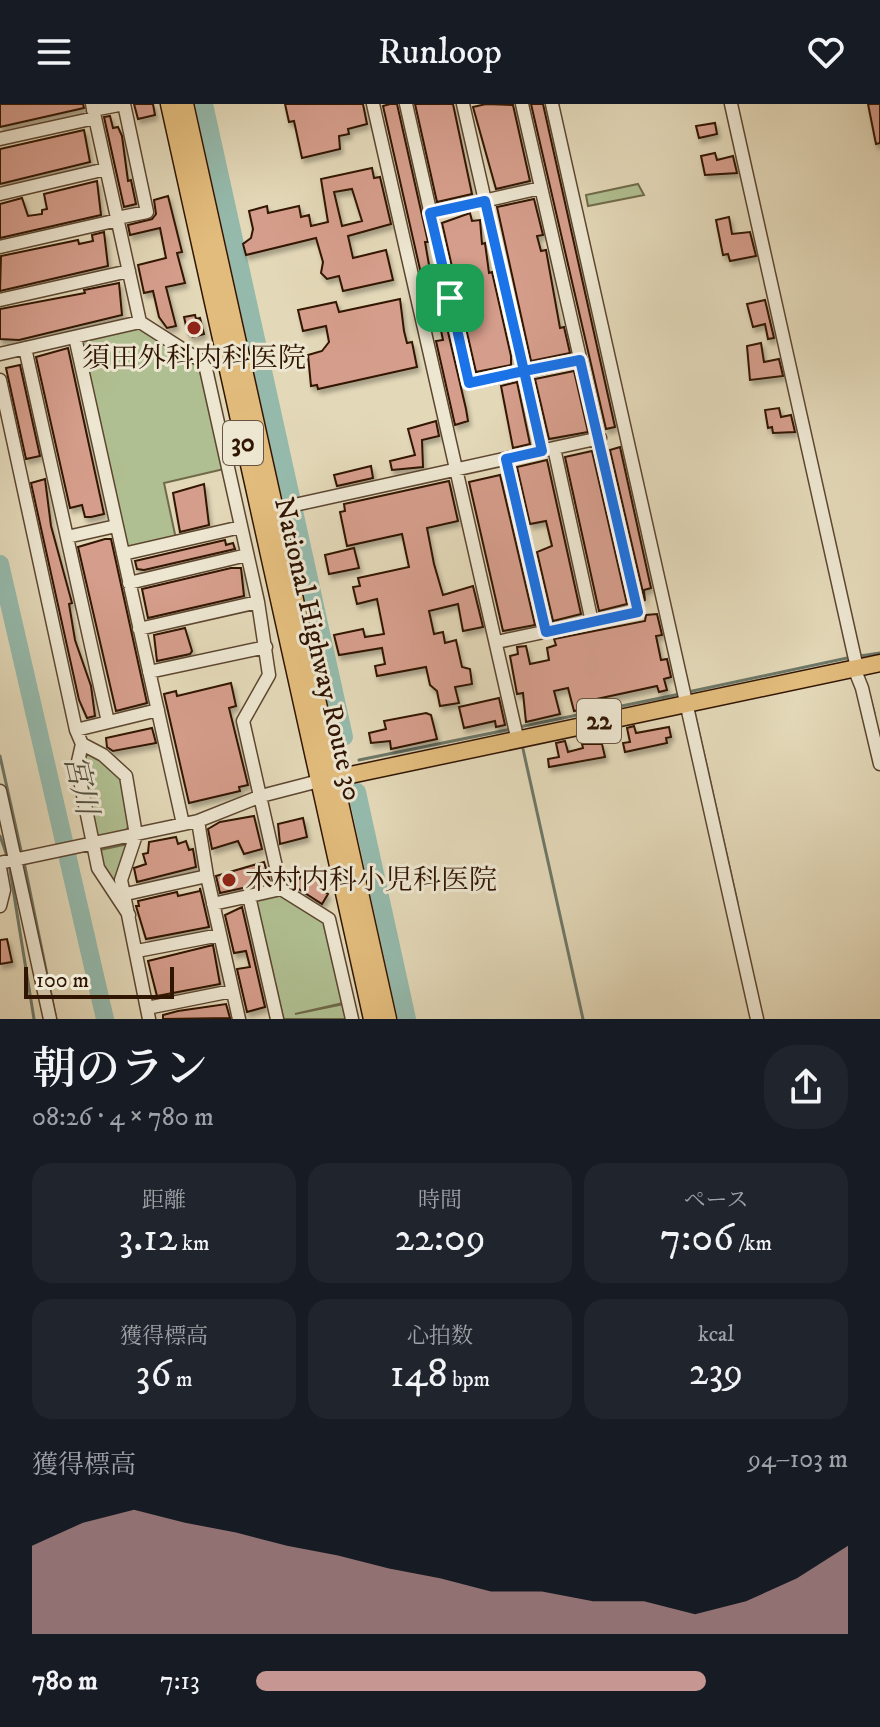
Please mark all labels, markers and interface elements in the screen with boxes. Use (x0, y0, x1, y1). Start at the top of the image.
icon: menu (32, 30, 76, 74)
text: Runloop (378, 30, 502, 75)
icon: heart (804, 30, 848, 74)
pin (416, 264, 484, 332)
icon: arrive (428, 276, 472, 320)
marker: 須田外科内科医院 (185, 319, 203, 337)
place label: 須田外科内科医院 (82, 341, 306, 376)
road number: 30 (223, 421, 263, 465)
street label: National Highway Route 30 (266, 494, 370, 804)
road number: 22 (577, 699, 621, 743)
water label: 宮川 (55, 752, 105, 821)
place label: 木村内科小児科医院 (245, 863, 497, 898)
marker: 木村内科小児科医院 (220, 871, 238, 889)
scale bar (24, 963, 174, 999)
text: 100 m (36, 967, 89, 994)
text: 朝のラン (32, 1043, 208, 1098)
button: share (764, 1045, 848, 1129)
text: 08:26 · 4 × 780 m (32, 1101, 214, 1134)
text: 距離 (142, 1187, 186, 1214)
text: 時間 (418, 1187, 462, 1214)
text: ペース (684, 1187, 748, 1214)
text: 3.12 (119, 1214, 177, 1264)
text: 22:09 (394, 1214, 486, 1264)
text: 7:06 (660, 1214, 734, 1264)
text: km (177, 1230, 209, 1257)
text: /km (734, 1230, 772, 1257)
text: kcal (698, 1321, 734, 1348)
text: 獲得標高 (120, 1323, 208, 1350)
text: 心拍数 (407, 1323, 473, 1350)
text: 239 (689, 1348, 743, 1398)
text: 36 (136, 1350, 171, 1400)
text: 148 (390, 1350, 448, 1400)
text: m (171, 1366, 193, 1393)
text: bpm (448, 1366, 490, 1393)
text: 94–103 m (748, 1443, 848, 1476)
text: 獲得標高 (32, 1449, 136, 1482)
text: 780 m (32, 1665, 98, 1698)
text: 7:13 (160, 1665, 200, 1698)

